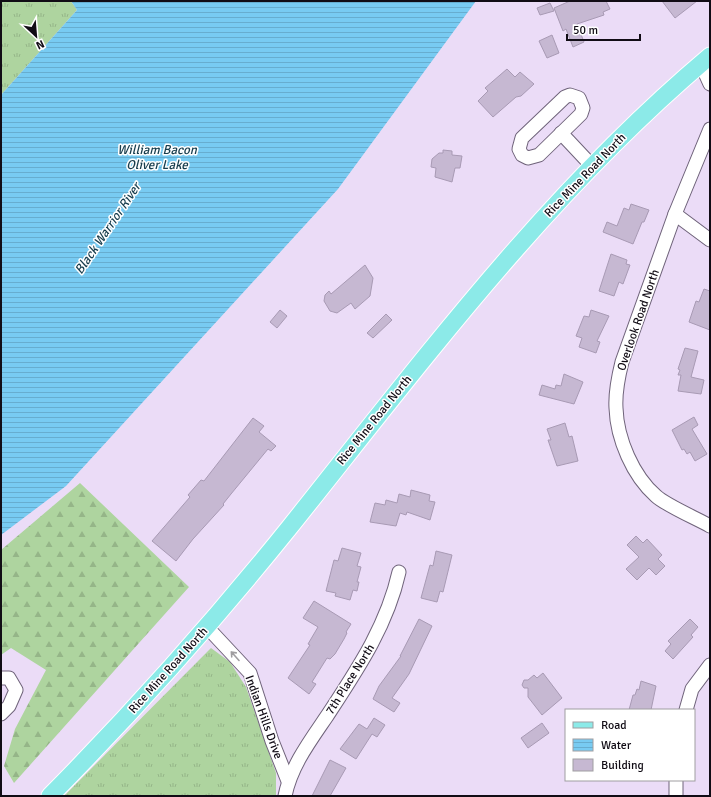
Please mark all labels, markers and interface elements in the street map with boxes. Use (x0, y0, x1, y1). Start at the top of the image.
north arrow (16, 16, 56, 56)
scale bar (567, 16, 640, 42)
text: 50 m (573, 23, 598, 38)
text: N (34, 37, 46, 52)
street label: Rice Mine Road North (541, 130, 629, 220)
water label: William Bacon Oliver Lake (117, 142, 198, 173)
water label: Black Warrior River (71, 178, 146, 277)
street label: Overlook Road North (614, 267, 663, 373)
street label: Rice Mine Road North (334, 372, 415, 468)
street label: Rice Mine Road North (126, 624, 211, 717)
street label: 7th Place North (323, 641, 378, 717)
one-way arrow (230, 651, 239, 662)
street label: Indian Hills Drive (241, 673, 286, 761)
legend (565, 709, 695, 781)
text: Road (601, 718, 627, 733)
text: Water (601, 738, 632, 753)
text: Building (601, 758, 644, 773)

